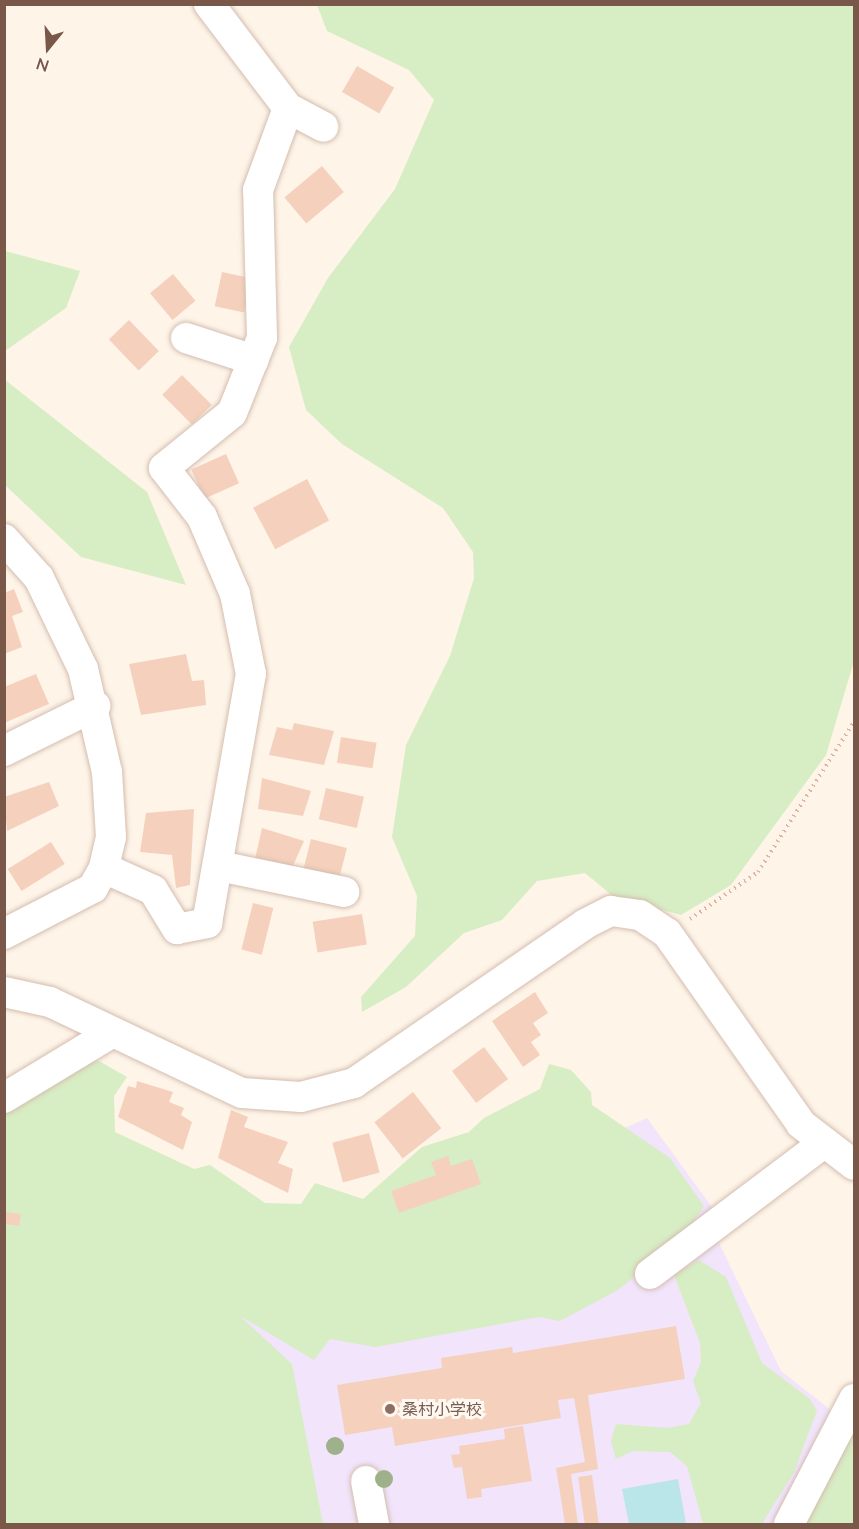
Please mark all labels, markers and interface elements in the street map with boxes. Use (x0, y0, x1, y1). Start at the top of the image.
north arrow (18, 18, 78, 78)
text: N (33, 55, 51, 77)
place label: 桑村小学校 (402, 1399, 482, 1419)
marker: 桑村小学校 (383, 1402, 397, 1416)

